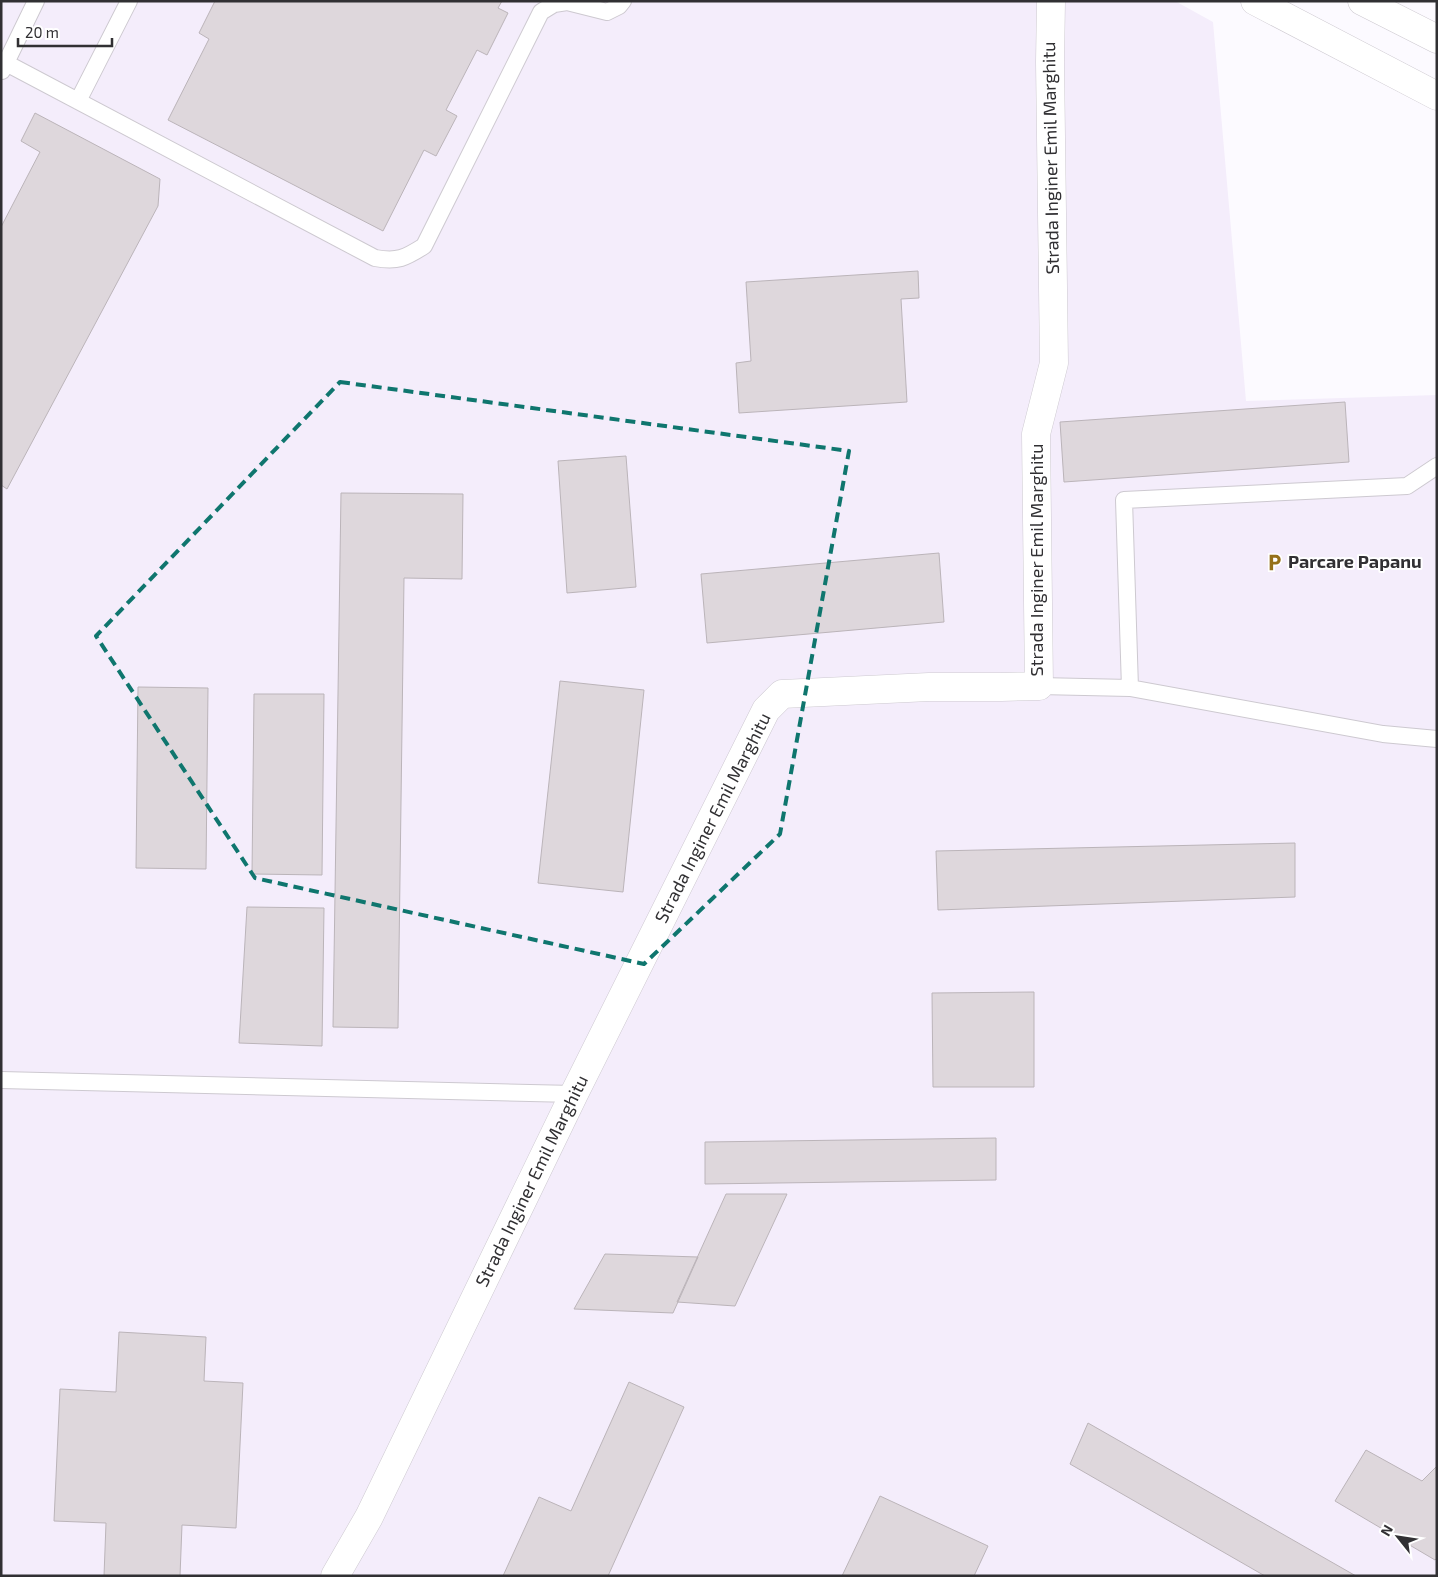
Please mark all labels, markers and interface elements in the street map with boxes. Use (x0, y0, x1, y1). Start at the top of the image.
scale bar (18, 15, 111, 47)
text: 20 m (25, 23, 59, 41)
street label: Strada Inginer Emil Marghitu (1037, 41, 1063, 275)
street label: Strada Inginer Emil Marghitu (1025, 444, 1047, 676)
place label: Parcare Papanu (1288, 550, 1422, 572)
parking icon: Parcare Papanu (1264, 552, 1284, 572)
street label: Strada Inginer Emil Marghitu (649, 709, 775, 926)
street label: Strada Inginer Emil Marghitu (470, 1071, 592, 1290)
north arrow (1373, 1512, 1423, 1562)
text: N (1376, 1522, 1396, 1539)

